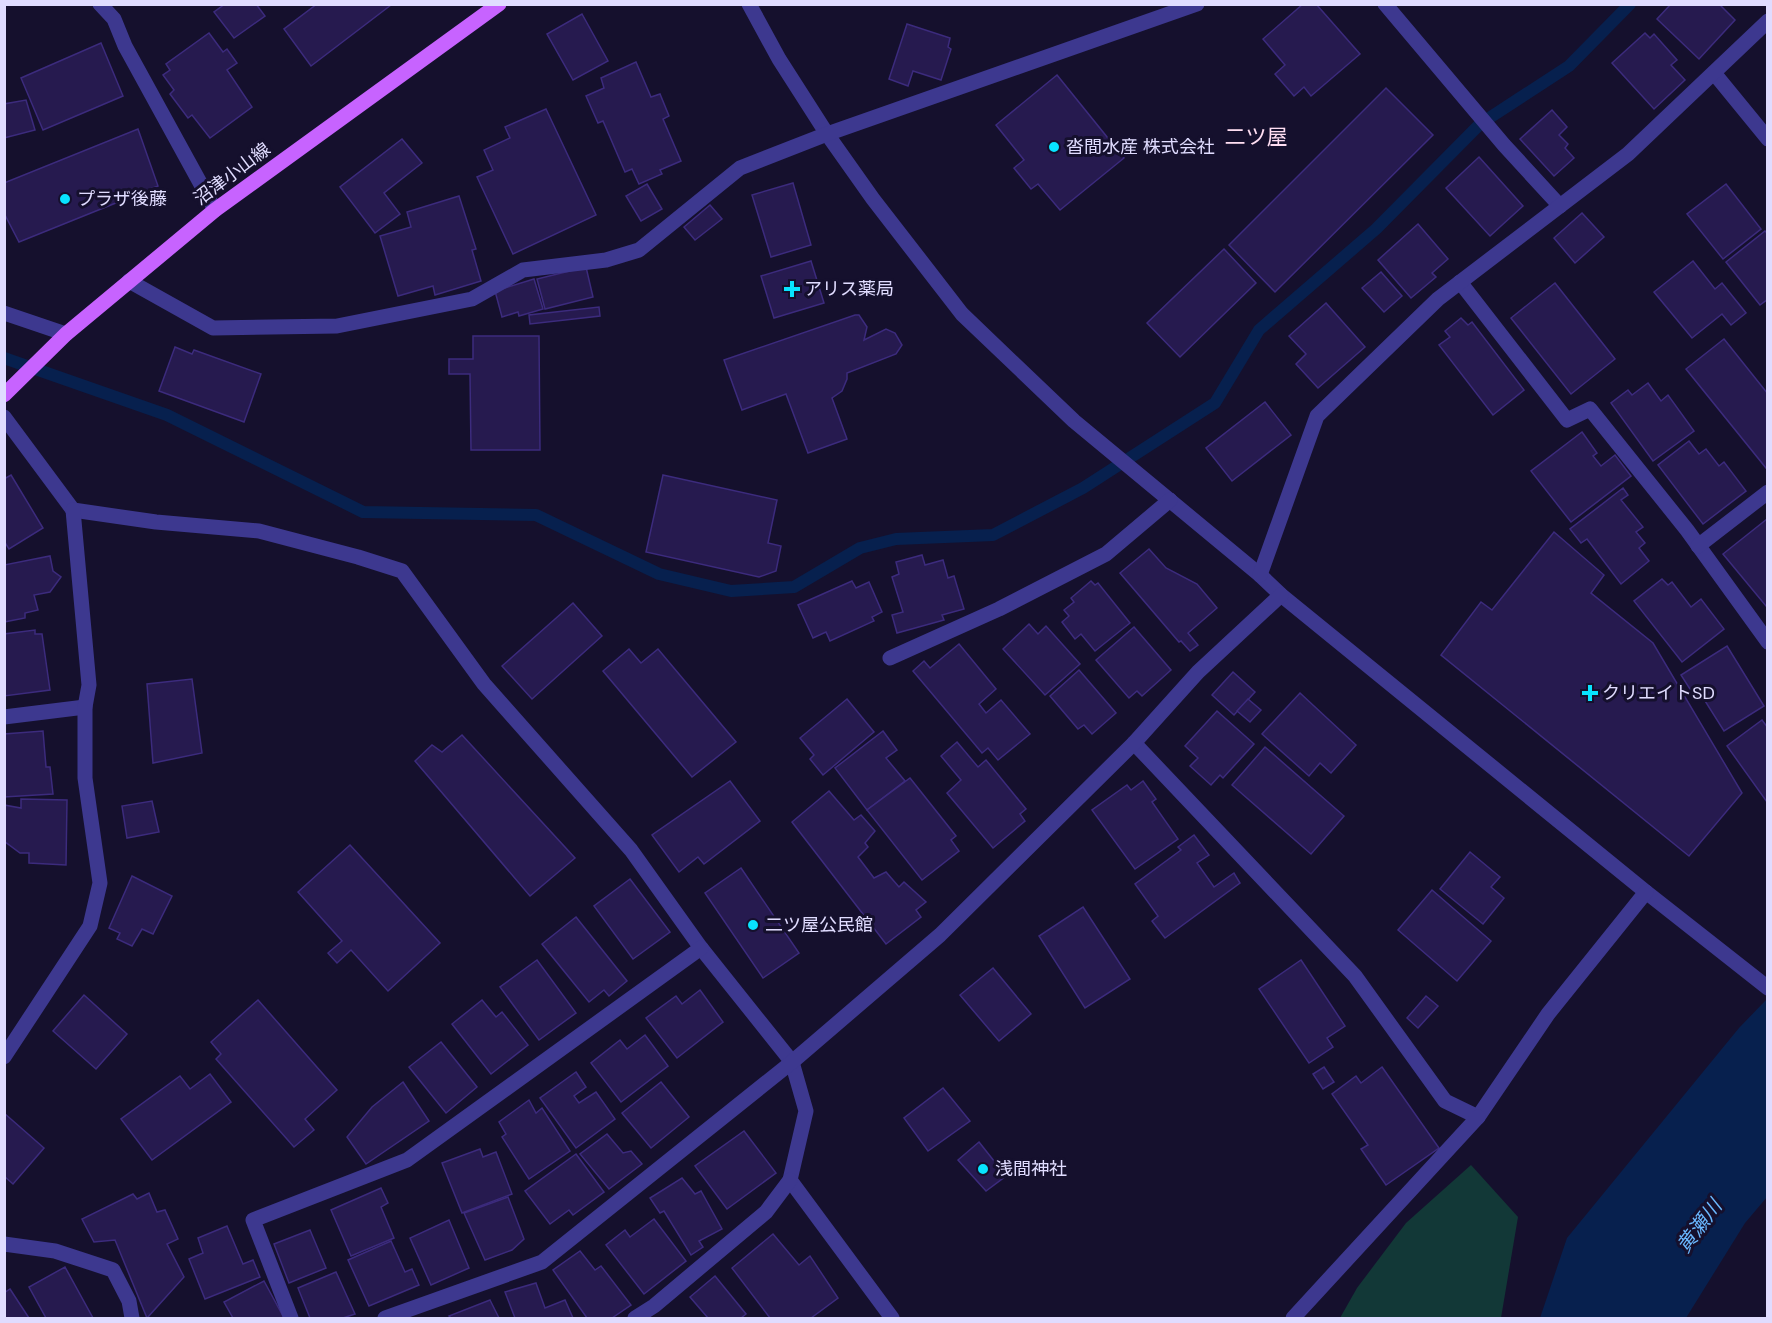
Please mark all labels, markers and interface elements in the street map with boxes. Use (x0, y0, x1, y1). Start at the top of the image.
district label: 二ツ屋 (1225, 123, 1288, 151)
place label: 沓間水産 株式会社 (1066, 135, 1215, 159)
street label: 沼津小山線 (189, 137, 275, 211)
marker: 沓間水産 株式会社 (1047, 140, 1061, 154)
place label: プラザ後藤 (77, 187, 167, 211)
marker: プラザ後藤 (58, 192, 72, 206)
place label: アリス薬局 (804, 277, 894, 301)
marker: アリス薬局 (785, 282, 799, 296)
place label: クリエイトSD (1602, 681, 1715, 705)
marker: クリエイトSD (1583, 686, 1597, 700)
place label: 二ツ屋公民館 (765, 913, 873, 937)
marker: 二ツ屋公民館 (746, 918, 760, 932)
place label: 浅間神社 (995, 1157, 1067, 1181)
marker: 浅間神社 (976, 1162, 990, 1176)
water label: 黄瀬川 (1671, 1193, 1729, 1258)

